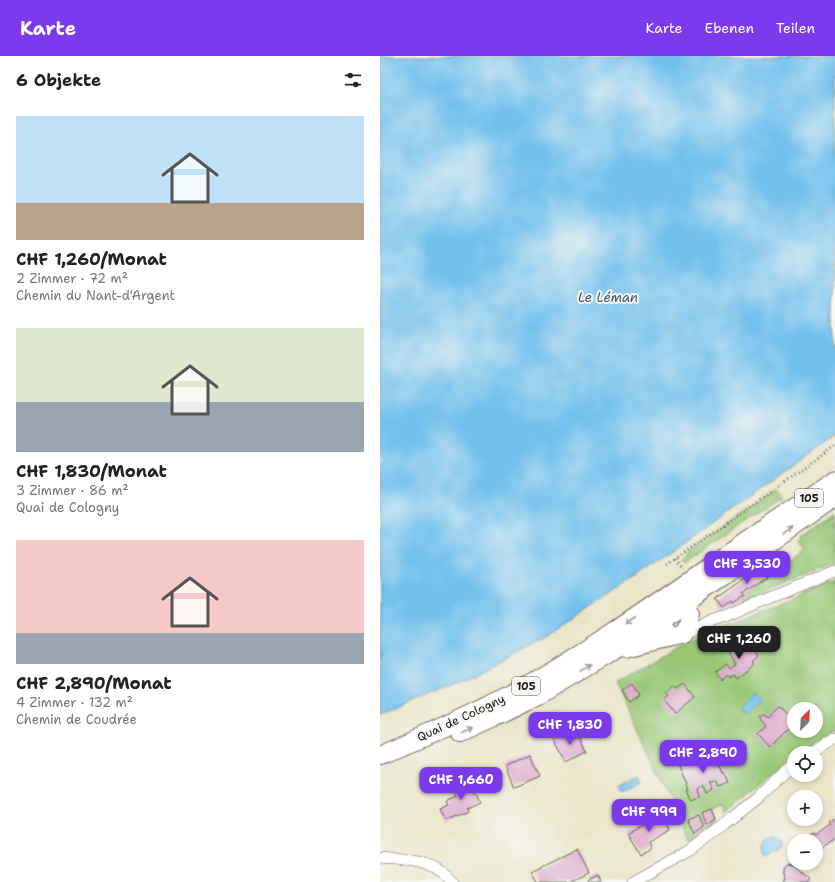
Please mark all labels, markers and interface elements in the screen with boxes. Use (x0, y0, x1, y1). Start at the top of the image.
text: Karte (20, 16, 76, 41)
text: Karte (646, 19, 683, 37)
text: Ebenen (705, 19, 754, 37)
text: Teilen (776, 19, 815, 37)
text: 6 Objekte (16, 69, 101, 91)
icon: filters (342, 69, 364, 91)
icon: home (154, 142, 226, 214)
text: CHF 1,260/Monat (16, 248, 167, 270)
text: 2 Zimmer · 72 m² (16, 270, 128, 287)
text: Chemin du Nant-d'Argent (16, 287, 175, 304)
water label: Le Léman (578, 289, 638, 306)
icon: home (154, 354, 226, 426)
text: CHF 1,830/Monat (16, 460, 167, 482)
text: 3 Zimmer · 86 m² (16, 482, 128, 499)
road number: 105 (795, 489, 823, 507)
text: Quai de Cologny (16, 499, 119, 516)
one-way arrow (783, 526, 794, 535)
pin: CHF 3,530 (701, 551, 793, 585)
text: CHF 3,530 (713, 555, 781, 572)
icon: home (154, 566, 226, 638)
one-way arrow (625, 617, 636, 625)
pin: CHF 1,260 (693, 626, 785, 660)
text: CHF 1,260 (707, 630, 771, 647)
one-way arrow (579, 664, 591, 672)
text: CHF 2,890/Monat (16, 672, 172, 694)
road number: 105 (512, 677, 540, 695)
street label: Quai de Cologny (414, 691, 508, 745)
text: 4 Zimmer · 132 m² (16, 694, 133, 711)
north arrow (787, 702, 823, 738)
map controls (787, 702, 823, 870)
text: Chemin de Coudrée (16, 711, 137, 728)
pin: CHF 1,830 (524, 712, 616, 746)
text: CHF 1,830 (538, 716, 602, 733)
one-way arrow (461, 726, 473, 733)
pin: CHF 2,890 (657, 740, 749, 774)
text: CHF 2,890 (669, 744, 737, 761)
button: locate (787, 746, 823, 782)
pin: CHF 1,660 (415, 767, 507, 801)
text: CHF 1,660 (428, 771, 494, 788)
button: + (787, 790, 823, 826)
pin: CHF 999 (612, 799, 686, 833)
text: CHF 999 (621, 803, 677, 820)
button: − (787, 834, 823, 870)

